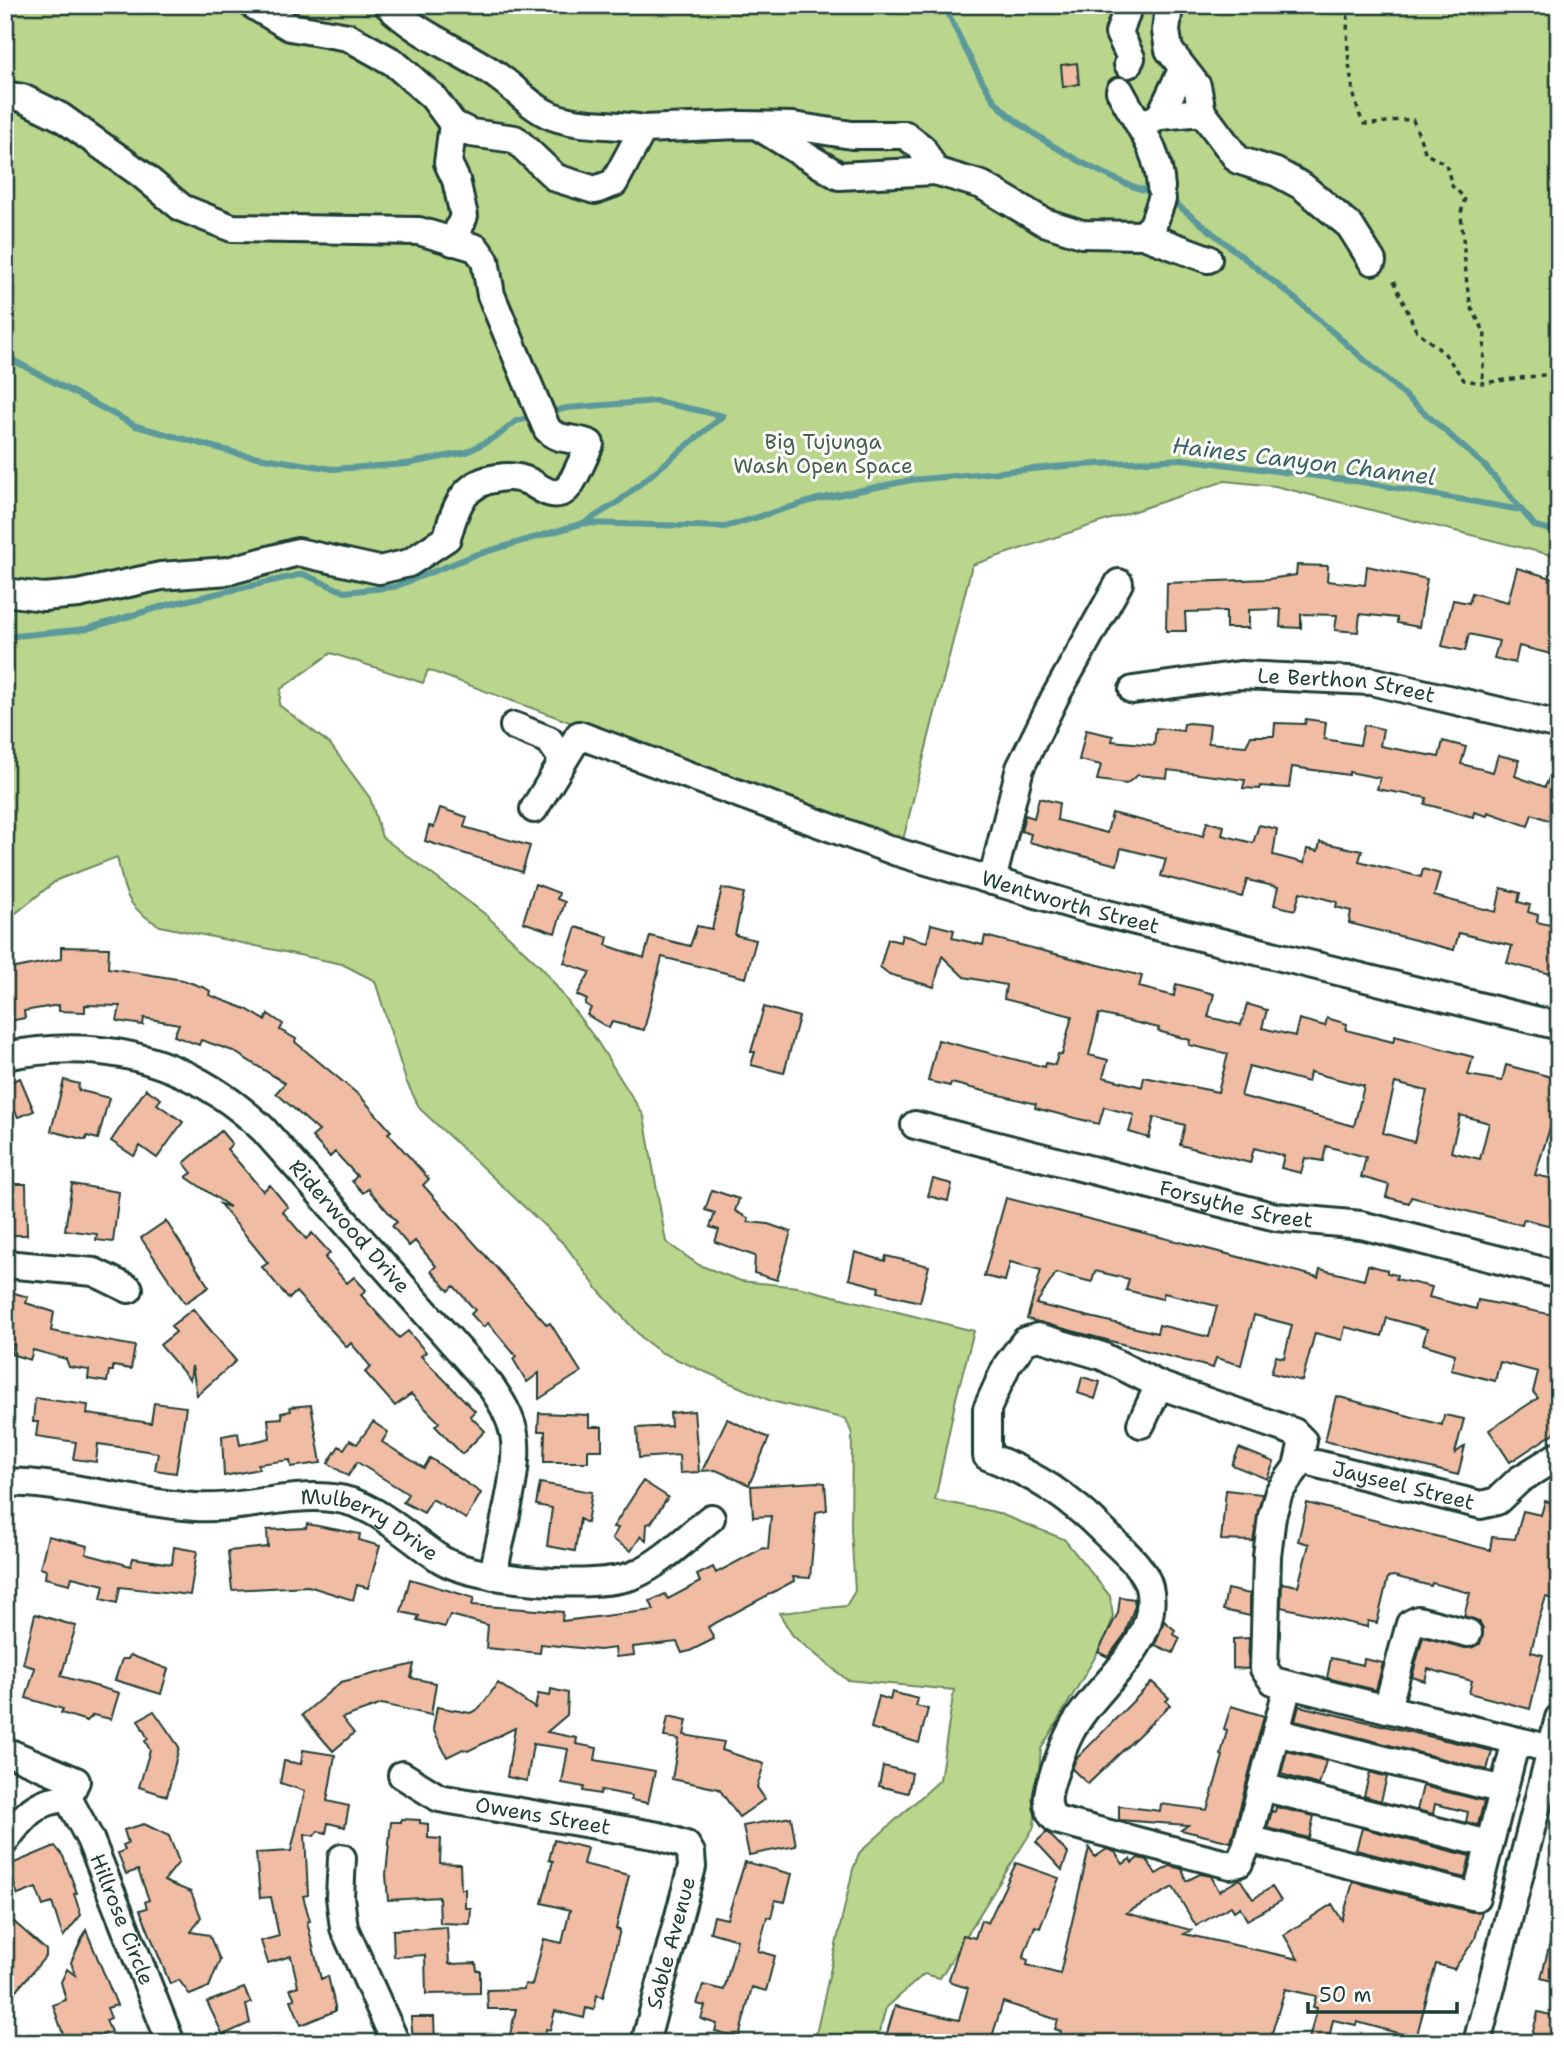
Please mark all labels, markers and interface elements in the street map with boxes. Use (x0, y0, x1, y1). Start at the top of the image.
park label: Big Tujunga Wash Open Space (733, 428, 913, 480)
water label: Haines Canyon Channel (1171, 430, 1437, 492)
street label: Le Berthon Street (1257, 662, 1438, 710)
street label: Wentworth Street (978, 864, 1162, 940)
street label: Riderwood Drive (283, 1154, 416, 1299)
street label: Forsythe Street (1156, 1174, 1314, 1234)
street label: Jayseel Street (1329, 1454, 1477, 1517)
street label: Mulberry Drive (300, 1483, 444, 1568)
street label: Owens Street (473, 1790, 613, 1841)
street label: Hillrose Circle (83, 1850, 161, 1989)
street label: Sable Avenue (640, 1874, 702, 2012)
scale bar (1308, 1971, 1457, 2015)
text: 50 m (1319, 1981, 1372, 2009)

